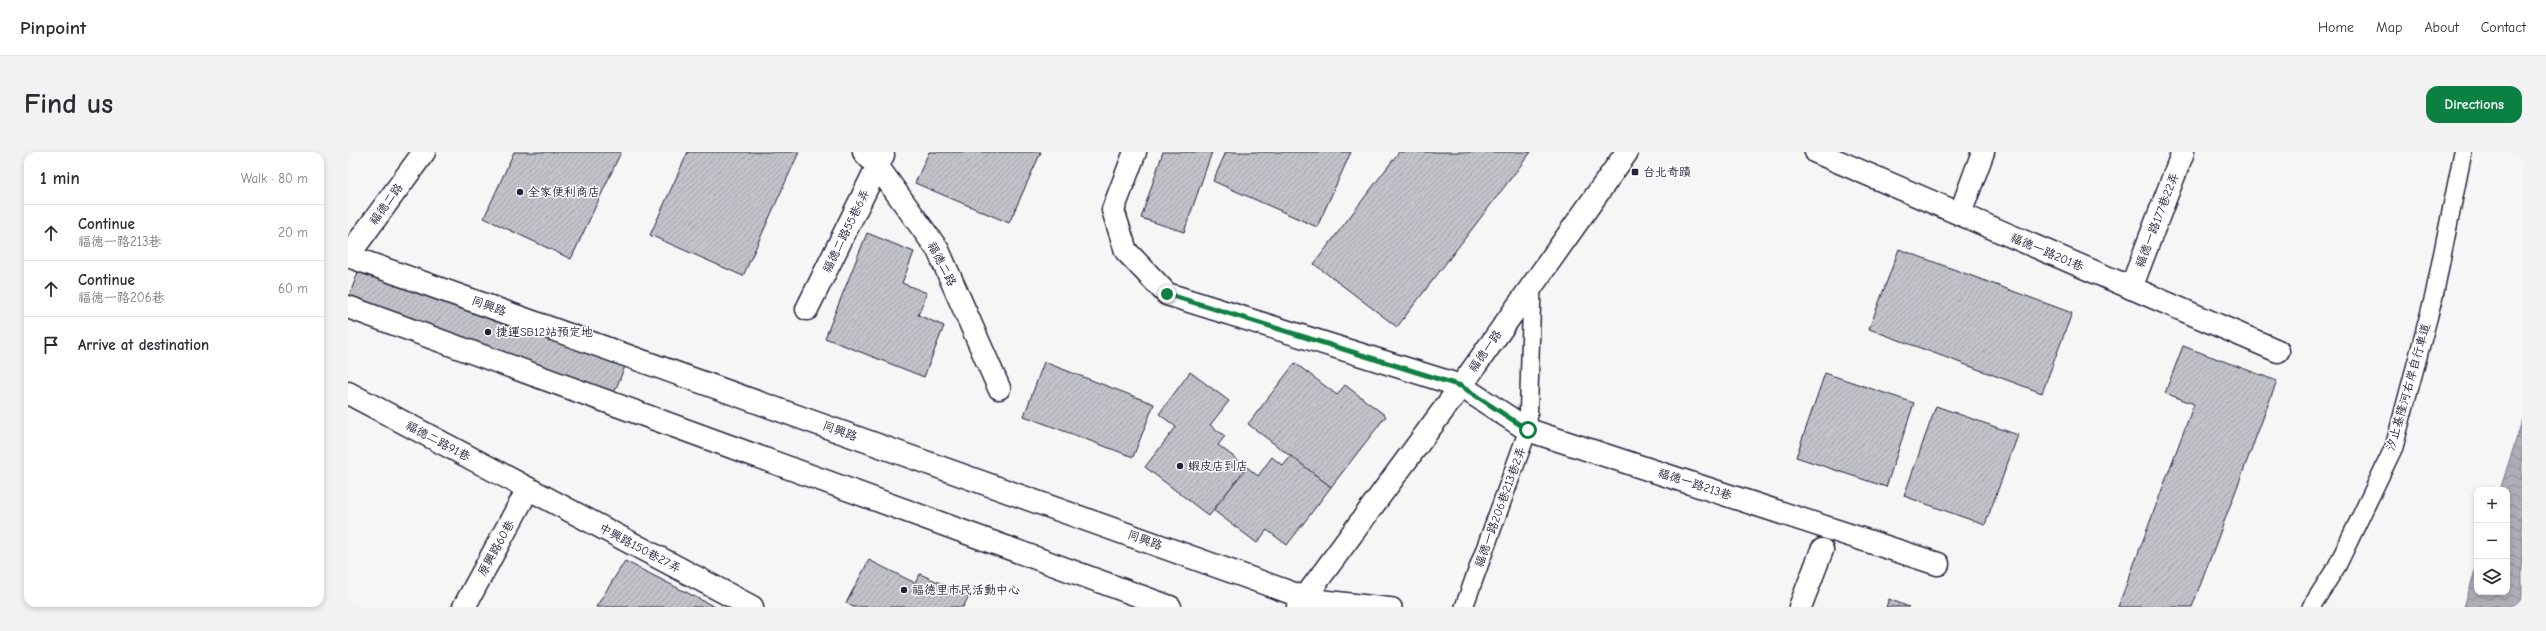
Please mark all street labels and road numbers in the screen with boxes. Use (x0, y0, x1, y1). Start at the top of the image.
street label: 福德一路177巷22弄 (2132, 170, 2182, 270)
street label: 福德二路 (366, 180, 406, 228)
street label: 福德二路55巷6弄 (820, 187, 872, 275)
street label: 福德一路201巷 (2008, 230, 2086, 274)
street label: 福德二路 (925, 239, 959, 289)
street label: 同興路 (470, 293, 508, 319)
street label: 汐止基隆河右岸自行車道 (2383, 322, 2433, 452)
street label: 福德一路 (1465, 327, 1505, 375)
street label: 福德二路91巷 (403, 418, 473, 464)
street label: 同興路 (821, 418, 859, 444)
street label: 福德一路206巷213巷2弄 (1472, 445, 1528, 569)
street label: 福德一路213巷 (1656, 465, 1734, 503)
street label: 原興路60巷 (475, 518, 517, 578)
street label: 中興路150巷27弄 (597, 521, 683, 575)
street label: 同興路 (1126, 527, 1164, 553)

